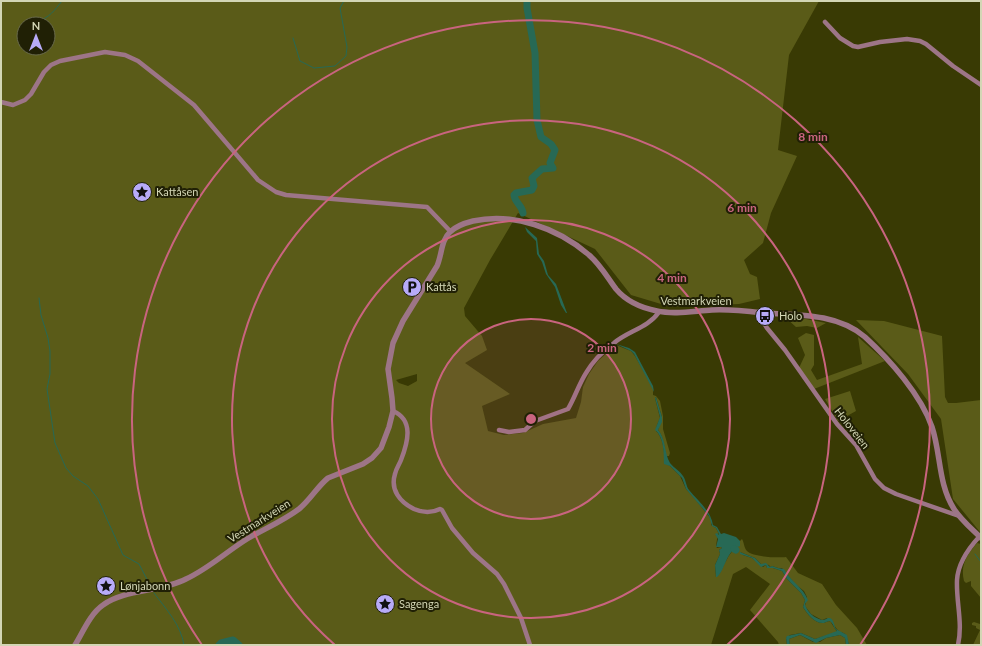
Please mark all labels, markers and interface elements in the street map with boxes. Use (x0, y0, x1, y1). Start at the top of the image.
north arrow (16, 16, 56, 56)
text: N (32, 19, 40, 32)
text: 8 min (798, 129, 828, 144)
place icon: Kattåsen (131, 181, 153, 203)
place label: Kattåsen (156, 185, 198, 198)
text: 6 min (727, 200, 757, 215)
text: 4 min (657, 270, 687, 285)
parking icon: Kattås (401, 276, 423, 298)
place label: Kattås (426, 280, 457, 293)
street label: Vestmarkveien (660, 294, 732, 307)
bus stop icon: Holo (754, 305, 776, 327)
place label: Holo (779, 309, 802, 322)
text: 2 min (587, 340, 617, 355)
street label: Holoveien (832, 404, 873, 451)
centre of rings (524, 412, 538, 426)
street label: Vestmarkveien (225, 496, 292, 545)
place icon: Lønjabonn (95, 575, 117, 597)
place label: Lønjabonn (120, 579, 170, 592)
place icon: Sagenga (374, 593, 396, 615)
place label: Sagenga (399, 597, 439, 610)

